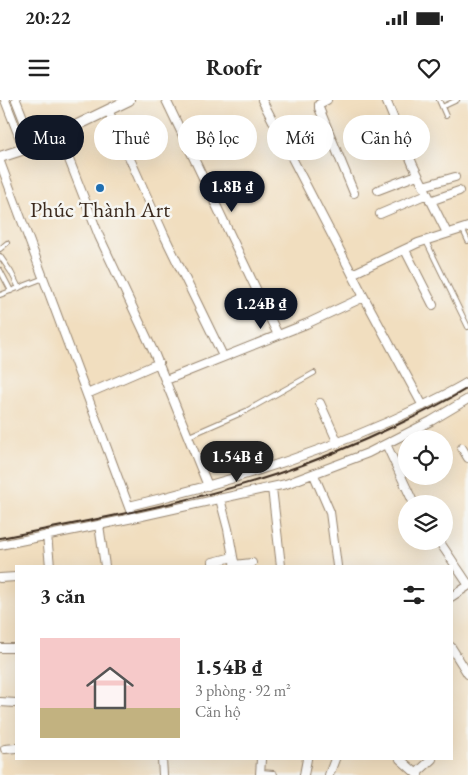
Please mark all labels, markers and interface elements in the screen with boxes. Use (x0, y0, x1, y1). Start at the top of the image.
text: 20:22 (25, 5, 71, 30)
text: Roofr (206, 53, 262, 82)
icon: menu (25, 54, 53, 82)
icon: heart (415, 54, 443, 82)
chip: Mua (15, 115, 84, 160)
chip: Thuê (94, 115, 168, 160)
chip: Bộ lọc (178, 115, 257, 160)
chip: Mới (267, 115, 333, 160)
chip: Căn hộ (343, 115, 430, 160)
pin: 1.8B ₫ (191, 170, 273, 213)
text: 1.8B ₫ (211, 176, 253, 197)
marker: Phúc Thành Art (94, 182, 106, 194)
place label: Phúc Thành Art (30, 195, 170, 224)
pin: 1.24B ₫ (215, 288, 307, 330)
text: 1.24B ₫ (235, 293, 287, 314)
map controls (398, 430, 453, 550)
button: locate (398, 430, 453, 485)
pin: 1.54B ₫ (191, 440, 283, 483)
text: 1.54B ₫ (211, 446, 263, 467)
button: layers (398, 495, 453, 550)
icon: filters (400, 581, 428, 609)
text: 3 căn (40, 582, 86, 609)
text: 1.54B ₫ (195, 653, 262, 680)
icon: home (80, 658, 140, 718)
text: 3 phòng · 92 m² (195, 680, 291, 701)
text: Căn hộ (195, 701, 241, 722)

